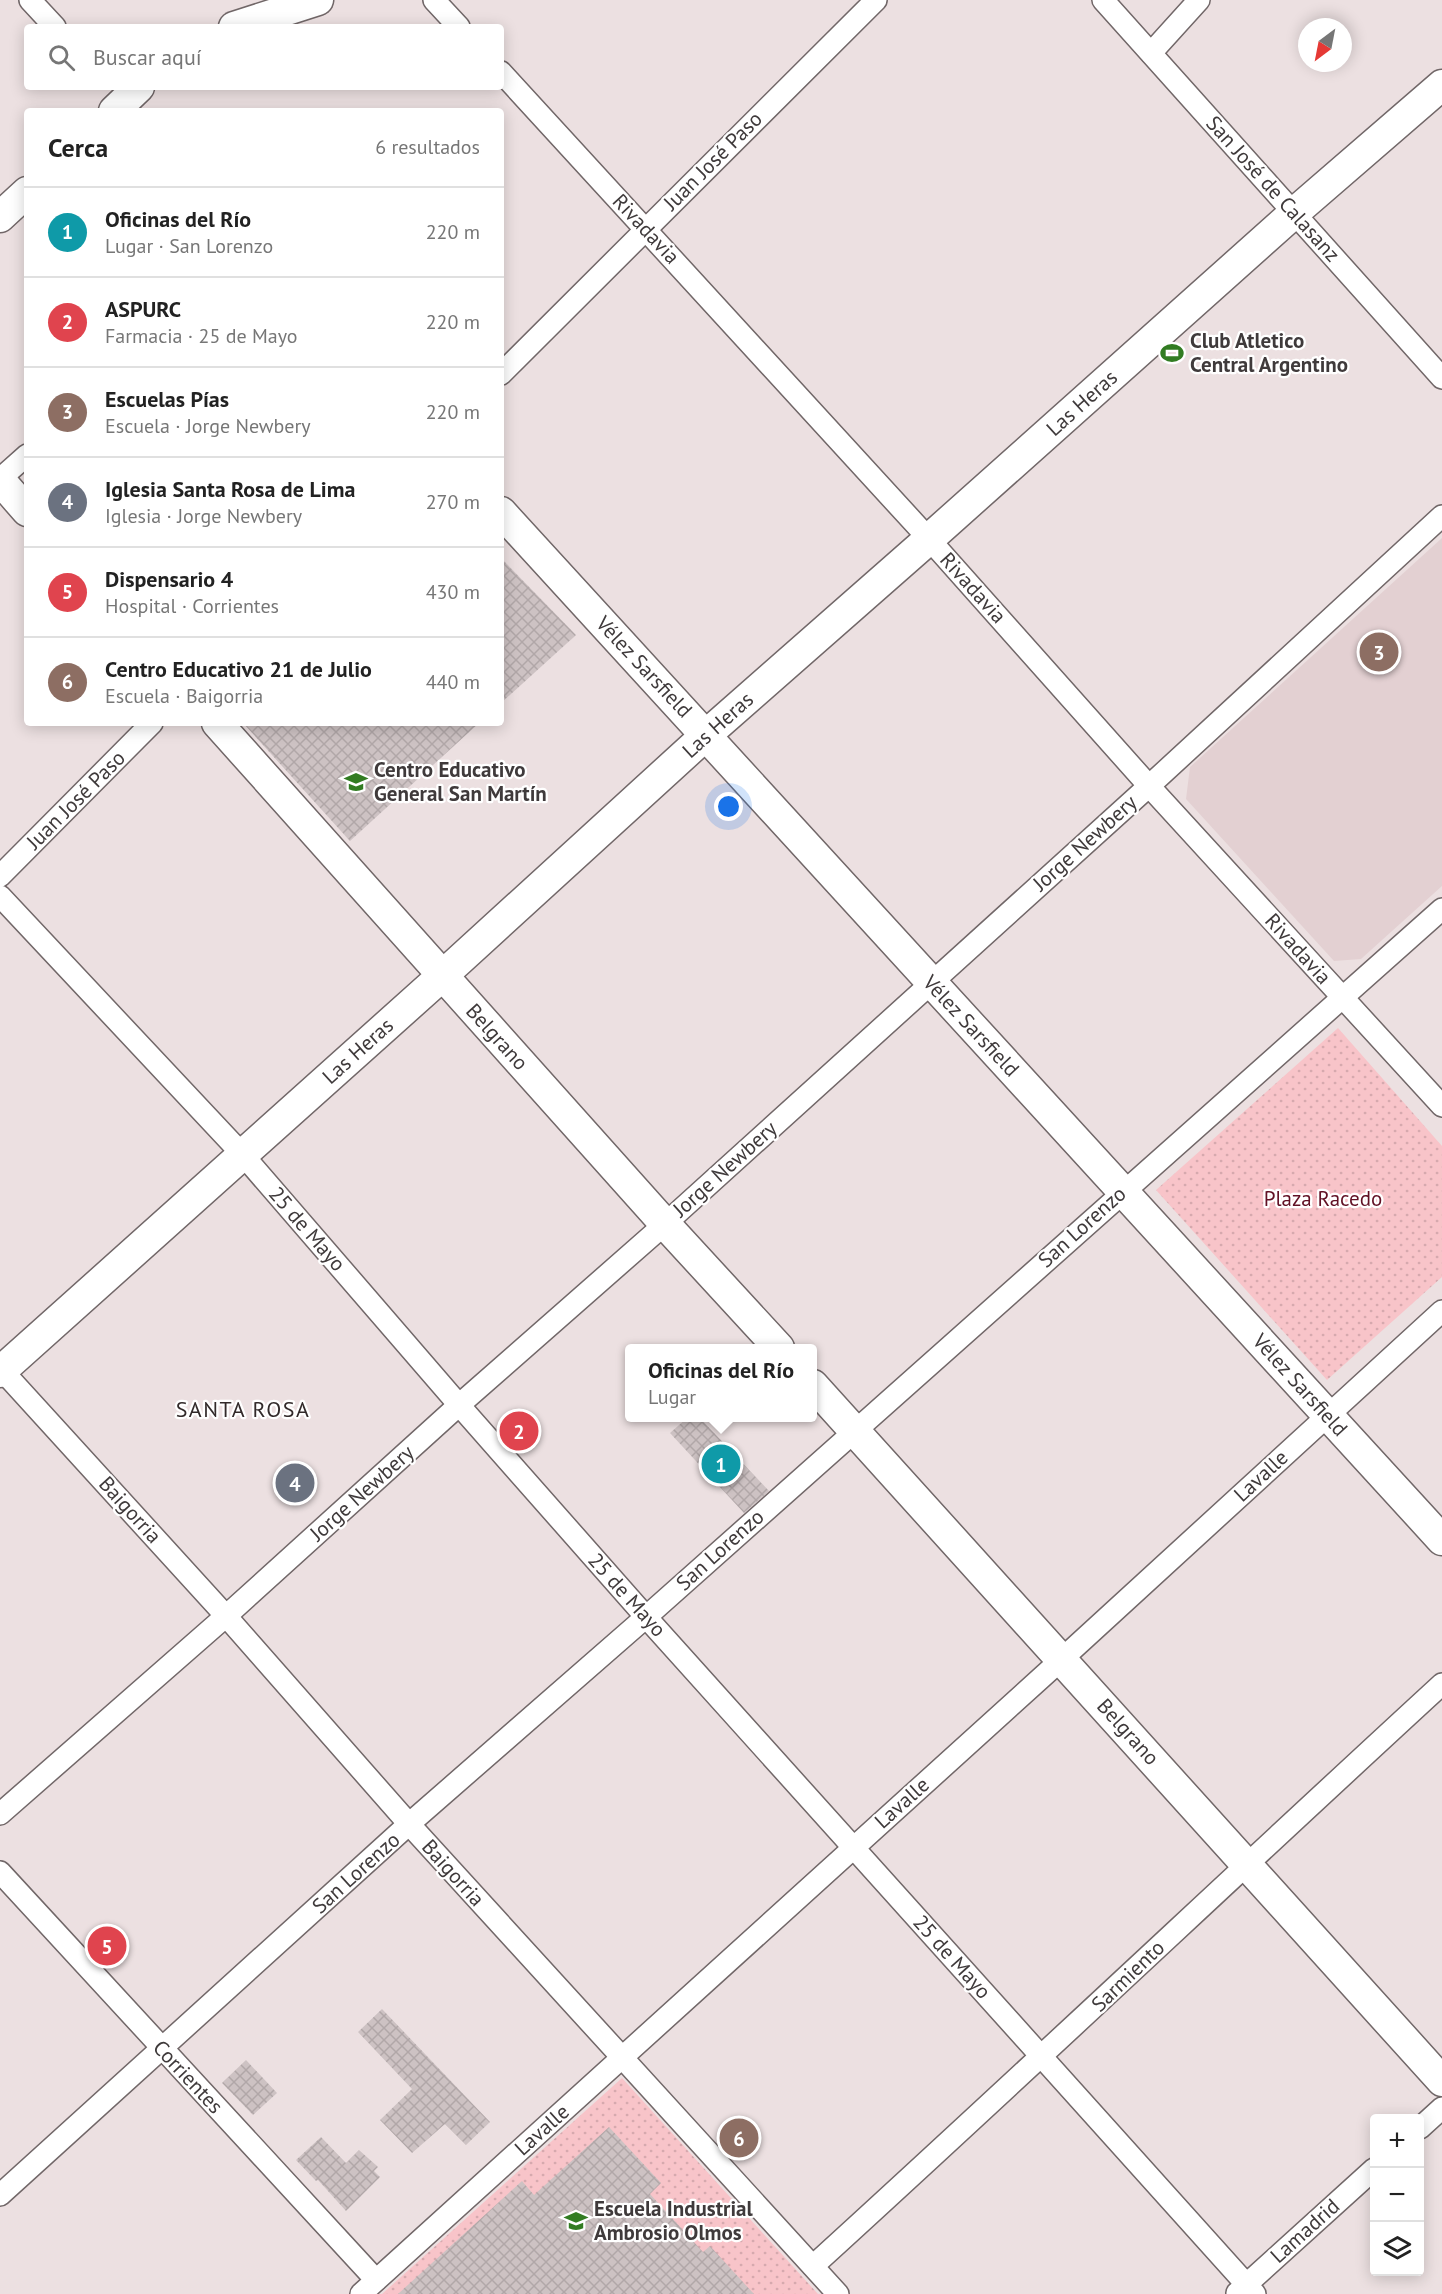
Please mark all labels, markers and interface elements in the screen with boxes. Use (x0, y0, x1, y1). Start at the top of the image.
north arrow (1298, 18, 1352, 72)
search box (24, 24, 504, 90)
icon: search (45, 41, 78, 74)
text: Buscar aquí (93, 43, 202, 71)
street label: Juan José Paso (657, 106, 768, 216)
street label: San José de Calasanz (1201, 110, 1346, 267)
text: Cerca (48, 131, 108, 164)
text: 6 resultados (375, 134, 480, 160)
street label: Rivadavia (607, 188, 686, 270)
text: Oficinas del Río (105, 205, 251, 233)
text: 1 (62, 219, 73, 245)
text: 220 m (426, 219, 480, 245)
text: Lugar · San Lorenzo (105, 233, 273, 259)
text: ASPURC (105, 295, 181, 323)
text: 2 (62, 309, 73, 335)
text: 220 m (426, 309, 480, 335)
text: Farmacia · 25 de Mayo (105, 323, 298, 349)
place label: Club Atletico Central Argentino (1190, 327, 1348, 378)
sports icon: Club Atletico Central Argentino (1159, 340, 1185, 366)
street label: Las Heras (1040, 364, 1123, 442)
text: Escuelas Pías (105, 385, 229, 413)
text: 3 (62, 399, 73, 425)
text: 220 m (426, 399, 480, 425)
text: Escuela · Jorge Newbery (105, 413, 311, 439)
text: Iglesia Santa Rosa de Lima (105, 475, 355, 503)
text: 4 (62, 489, 73, 515)
text: 270 m (426, 489, 480, 515)
text: Iglesia · Jorge Newbery (105, 503, 302, 529)
street label: Rivadavia (934, 546, 1012, 629)
text: Dispensario 4 (105, 565, 233, 593)
text: 5 (62, 579, 73, 605)
text: 430 m (426, 579, 480, 605)
text: Hospital · Corrientes (105, 593, 279, 619)
street label: Vélez Sarsfield (590, 609, 698, 723)
pin: 3 (1360, 630, 1398, 674)
text: Centro Educativo 21 de Julio (105, 655, 372, 683)
text: 6 (62, 669, 73, 695)
text: 440 m (426, 669, 480, 695)
text: Escuela · Baigorria (105, 683, 263, 709)
street label: Las Heras (676, 686, 759, 764)
street label: Juan José Paso (20, 745, 131, 855)
place label: Centro Educativo General San Martín (374, 756, 547, 807)
school or university icon: Centro Educativo General San Martín (343, 769, 369, 795)
street label: Jorge Newbery (1026, 789, 1143, 897)
your location (714, 792, 743, 821)
street label: Rivadavia (1259, 907, 1337, 990)
street label: Vélez Sarsfield (917, 968, 1025, 1082)
street label: Belgrano (460, 998, 534, 1076)
street label: Las Heras (316, 1012, 399, 1090)
street label: Jorge Newbery (666, 1115, 783, 1223)
street label: San Lorenzo (1032, 1180, 1131, 1273)
street label: 25 de Mayo (263, 1181, 352, 1277)
park label: Plaza Racedo (1264, 1185, 1382, 1212)
street label: Vélez Sarsfield (1246, 1327, 1354, 1442)
popup (625, 1344, 817, 1422)
text: Oficinas del Río (648, 1356, 794, 1384)
text: Lugar (648, 1384, 696, 1410)
district label: SANTA ROSA (176, 1395, 310, 1423)
pin: 2 (500, 1408, 538, 1454)
street label: Jorge Newbery (303, 1439, 420, 1547)
pin: 1 (702, 1442, 740, 1486)
street label: Lavalle (1228, 1444, 1293, 1507)
pin: 4 (276, 1460, 314, 1506)
street label: Baigorria (93, 1470, 168, 1549)
street label: San Lorenzo (670, 1503, 769, 1596)
street label: 25 de Mayo (583, 1547, 672, 1642)
street label: Belgrano (1091, 1693, 1165, 1771)
street label: Lavalle (869, 1771, 935, 1834)
street label: San Lorenzo (306, 1826, 405, 1919)
street label: Baigorria (416, 1833, 491, 1912)
street label: 25 de Mayo (908, 1909, 997, 2004)
pin: 5 (88, 1924, 126, 1968)
street label: Sarmiento (1085, 1934, 1170, 2017)
street label: Corrientes (147, 2034, 229, 2119)
street label: Lavalle (509, 2098, 575, 2161)
map controls (1370, 2114, 1424, 2276)
button: + (1370, 2114, 1424, 2168)
pin: 6 (720, 2116, 758, 2160)
button: − (1370, 2168, 1424, 2222)
street label: Lamadrid (1265, 2193, 1345, 2269)
place label: Escuela Industrial Ambrosio Olmos (594, 2195, 753, 2246)
school or university icon: Escuela Industrial Ambrosio Olmos (563, 2208, 589, 2234)
button: layers (1370, 2222, 1424, 2276)

